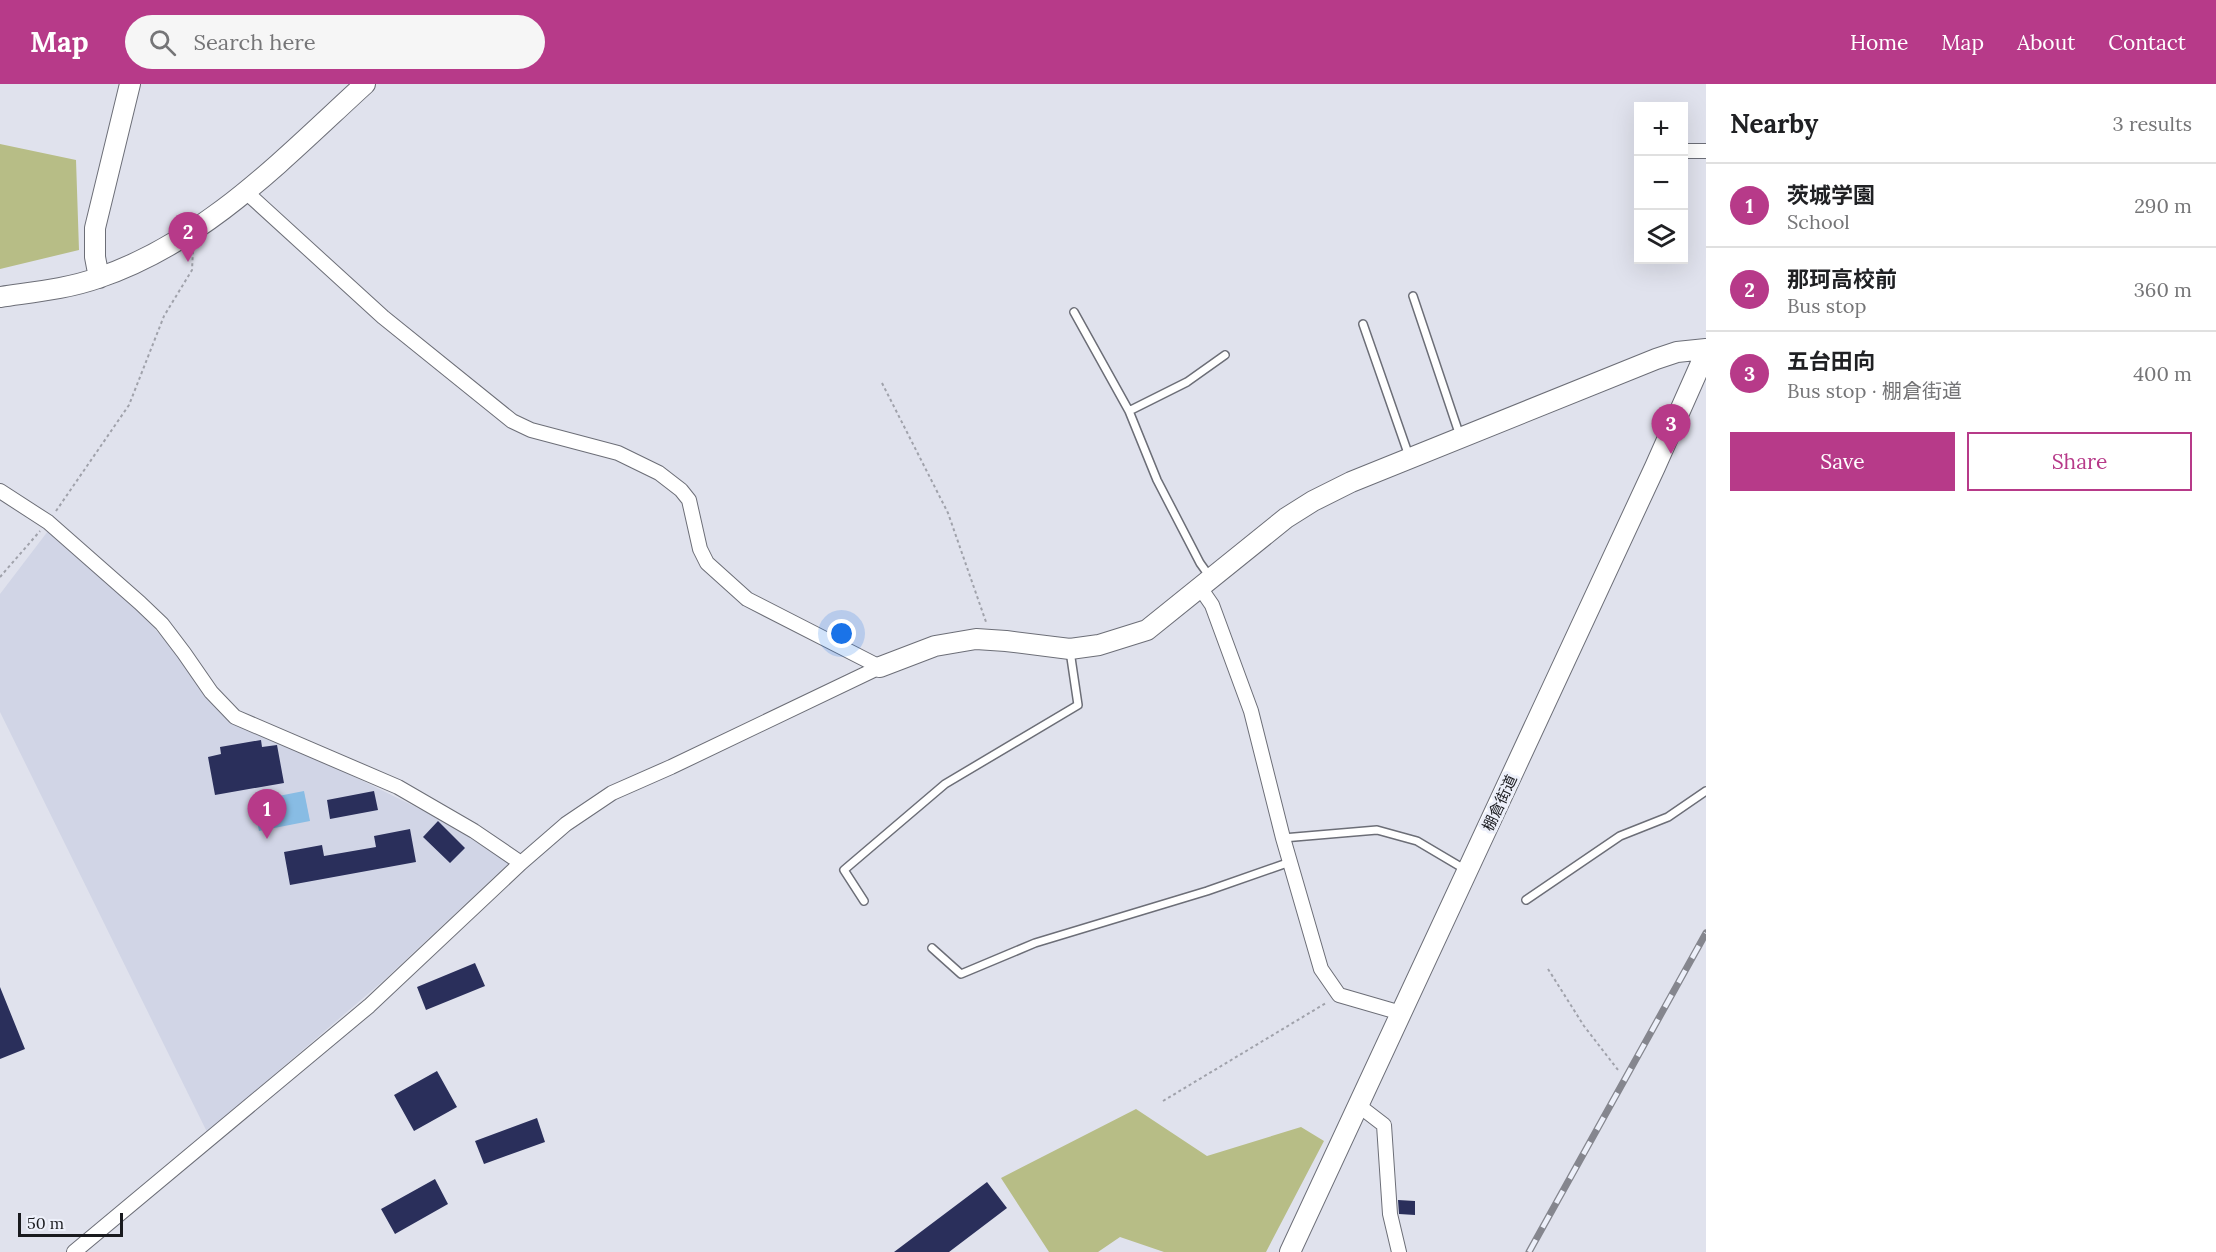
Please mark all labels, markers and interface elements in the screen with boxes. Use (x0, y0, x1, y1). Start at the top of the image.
search box (125, 15, 545, 69)
text: Map (30, 24, 89, 60)
icon: search (146, 26, 179, 59)
text: Search here (194, 28, 316, 56)
text: Home (1850, 29, 1908, 56)
text: Map (1941, 29, 1984, 56)
text: About (2017, 29, 2075, 56)
text: Contact (2108, 29, 2186, 56)
map controls (1634, 102, 1688, 264)
button: + (1634, 102, 1688, 156)
text: Nearby (1730, 107, 1818, 140)
text: 3 results (2113, 111, 2192, 136)
button: − (1634, 156, 1688, 210)
text: 茨城学園 (1787, 181, 1875, 209)
text: 1 (1745, 193, 1754, 218)
text: 290 m (2134, 193, 2192, 218)
text: School (1787, 209, 1850, 234)
button: layers (1634, 210, 1688, 264)
pin: 2 (168, 212, 207, 262)
text: 那珂高校前 (1787, 265, 1897, 293)
text: 2 (1744, 277, 1755, 302)
text: 360 m (2134, 277, 2192, 302)
text: Bus stop (1787, 293, 1866, 318)
text: 五台田向 (1787, 347, 1875, 375)
text: 3 (1744, 361, 1755, 386)
text: 400 m (2133, 361, 2192, 386)
text: Bus stop · 棚倉街道 (1787, 378, 1962, 403)
pin: 3 (1652, 404, 1690, 454)
button: Save (1730, 432, 1955, 491)
button: Share (1967, 432, 2192, 491)
your location (827, 619, 856, 648)
street label: 棚倉街道 (1478, 772, 1521, 834)
pin: 1 (248, 790, 286, 839)
scale bar (18, 1210, 123, 1238)
text: 50 m (27, 1213, 64, 1233)

